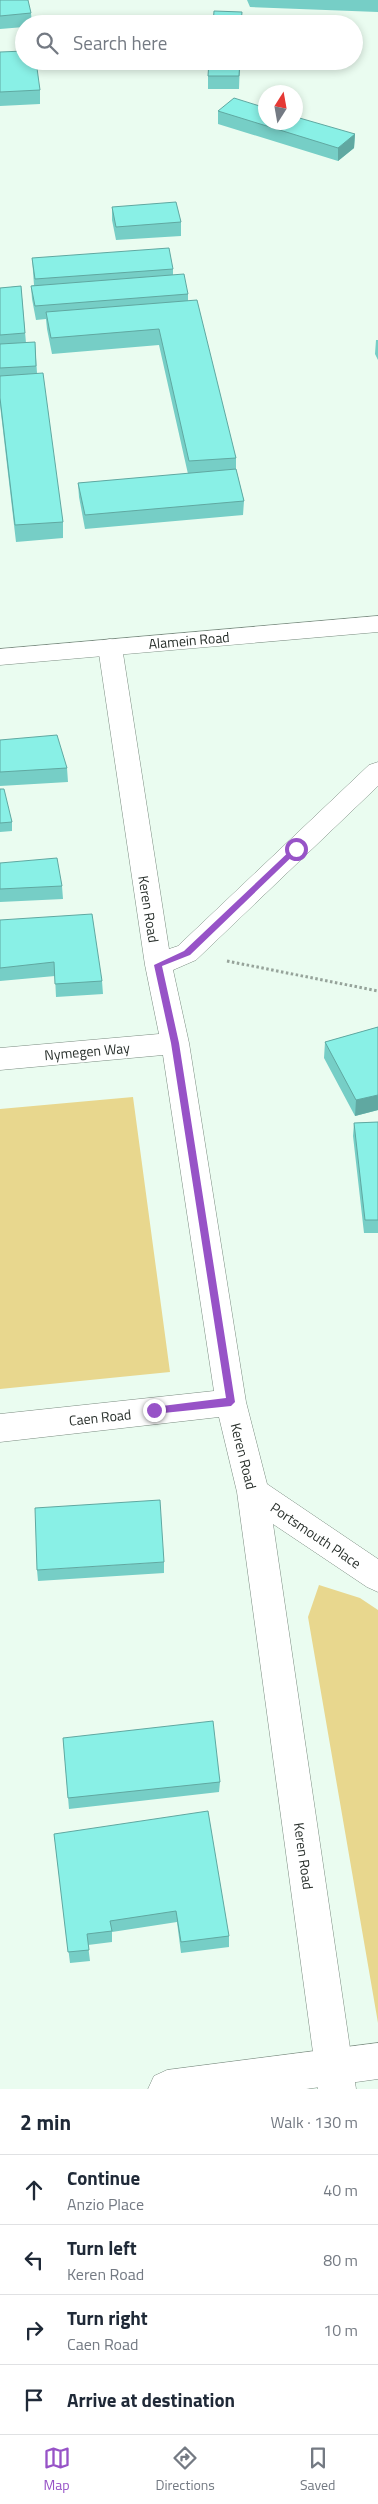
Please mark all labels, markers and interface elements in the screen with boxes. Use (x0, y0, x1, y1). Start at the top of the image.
search box (15, 15, 363, 70)
text: Search here (73, 28, 167, 57)
icon: search (33, 29, 61, 57)
north arrow (258, 85, 303, 130)
street label: Alamein Road (148, 626, 230, 654)
route start (285, 838, 308, 861)
street label: Keren Road (133, 874, 165, 944)
street label: Nymegen Way (43, 1037, 131, 1065)
route end (143, 1399, 166, 1422)
street label: Caen Road (68, 1403, 132, 1431)
street label: Keren Road (226, 1421, 262, 1491)
street label: Portsmouth Place (266, 1497, 366, 1573)
street label: Keren Road (289, 1821, 319, 1891)
text: 2 min (20, 2106, 71, 2138)
text: Walk · 130 m (270, 2110, 358, 2134)
text: Continue (67, 2163, 140, 2192)
icon: ahead (20, 2176, 48, 2204)
text: 40 m (323, 2178, 358, 2202)
text: Anzio Place (67, 2192, 144, 2216)
text: Turn left (67, 2233, 137, 2262)
icon: left (20, 2246, 48, 2274)
text: 80 m (323, 2248, 358, 2272)
text: Keren Road (67, 2262, 144, 2286)
text: Turn right (67, 2303, 148, 2332)
icon: right (20, 2316, 48, 2344)
text: 10 m (323, 2318, 358, 2342)
text: Caen Road (67, 2332, 139, 2356)
text: Arrive at destination (67, 2385, 235, 2414)
icon: arrive (20, 2386, 48, 2414)
tab: Map (43, 2444, 71, 2495)
tab: Directions (156, 2444, 215, 2495)
tab: Saved (300, 2444, 336, 2495)

